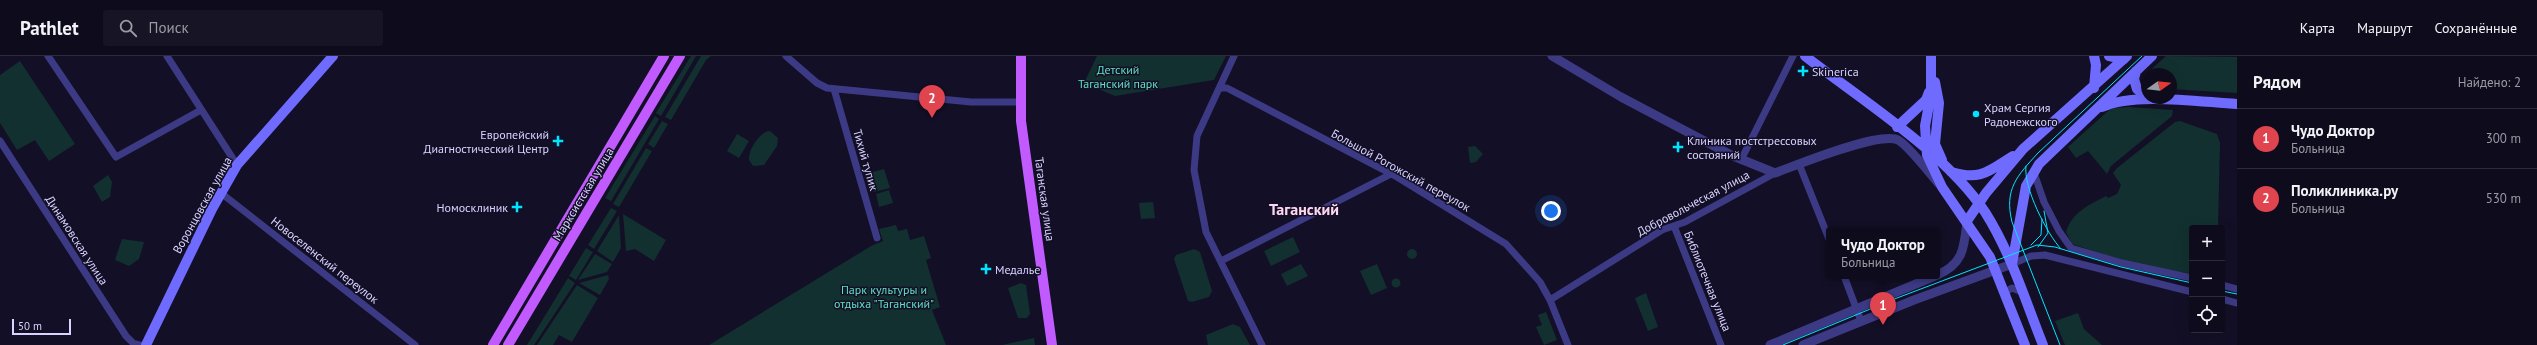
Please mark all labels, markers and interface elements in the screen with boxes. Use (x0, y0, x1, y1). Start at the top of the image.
search box (103, 10, 383, 46)
text: Pathlet (20, 16, 79, 40)
icon: search (117, 17, 139, 39)
text: Поиск (149, 18, 189, 37)
text: Карта (2300, 19, 2335, 37)
text: Маршрут (2357, 19, 2412, 37)
text: Сохранённые (2434, 19, 2517, 37)
park label: Детский Таганский парк (1078, 62, 1158, 91)
place label: Skinerica (1812, 64, 1859, 79)
marker: Skinerica (1797, 65, 1809, 77)
north arrow (2141, 68, 2177, 104)
text: Рядом (2253, 71, 2301, 93)
text: Найдено: 2 (2458, 74, 2521, 91)
pin: 2 (919, 85, 945, 118)
place label: Храм Сергия Радонежского (1984, 100, 2058, 129)
marker: Храм Сергия Радонежского (1971, 109, 1981, 119)
text: Чудо Доктор (2291, 121, 2375, 140)
street label: Большой Рогожский переулок (1329, 125, 1473, 215)
place label: Европейский Диагностический Центр (423, 127, 549, 156)
street label: Тихий тупик (850, 128, 882, 193)
text: 1 (2262, 130, 2270, 147)
text: 300 m (2486, 130, 2521, 147)
place label: Клиника постстрессовых состояний (1687, 133, 1817, 162)
marker: Европейский Диагностический Центр (552, 135, 564, 147)
text: Больница (2291, 140, 2345, 157)
marker: Клиника постстрессовых состояний (1672, 141, 1684, 153)
street label: Марксистская улица (549, 145, 617, 243)
street label: Воронцовская улица (169, 154, 235, 256)
street label: Таганская улица (1032, 156, 1058, 242)
street label: Добровольческая улица (1634, 167, 1752, 239)
text: Поликлиника.ру (2291, 181, 2398, 200)
text: 2 (2262, 190, 2270, 207)
text: 530 m (2486, 190, 2521, 207)
street label: Динамовская улица (42, 192, 112, 288)
district label: Таганский (1269, 199, 1339, 219)
place label: Номосклиник (436, 200, 508, 215)
text: Больница (2291, 200, 2345, 217)
marker: Номосклиник (511, 201, 523, 213)
your location (1541, 201, 1561, 221)
street label: Новоселенский переулок (268, 213, 382, 307)
map controls (2189, 225, 2225, 333)
button: + (2189, 225, 2225, 261)
popup (1826, 227, 1940, 279)
street label: Библиотечная улица (1681, 229, 1735, 333)
text: Чудо Доктор (1841, 235, 1925, 254)
text: Больница (1841, 254, 1895, 271)
button: − (2189, 261, 2225, 297)
place label: Медалье (995, 262, 1040, 277)
marker: Медалье (980, 263, 992, 275)
park label: Парк культуры и отдыха "Таганский" (834, 282, 934, 311)
pin: 1 (1870, 292, 1896, 325)
button: locate (2189, 297, 2225, 333)
scale bar (12, 317, 71, 336)
text: 50 m (18, 319, 42, 333)

